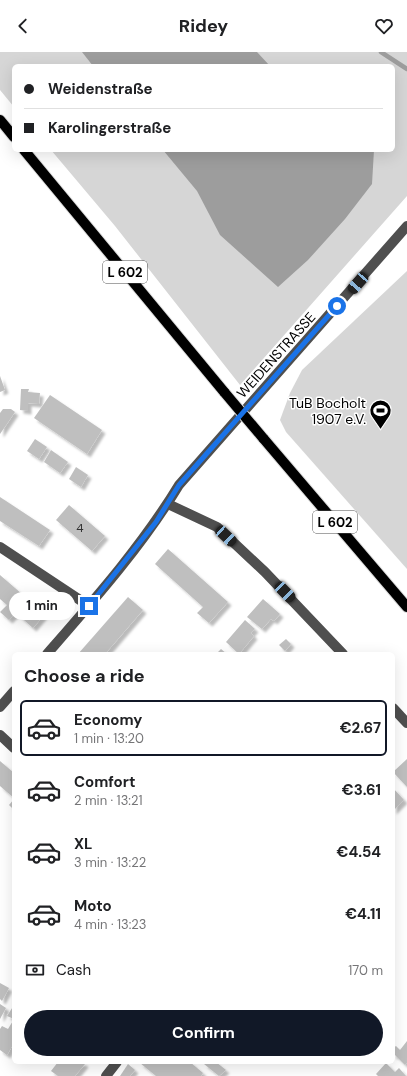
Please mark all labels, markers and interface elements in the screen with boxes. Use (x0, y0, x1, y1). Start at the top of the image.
text: Ridey (179, 14, 228, 38)
icon: back (12, 15, 34, 37)
icon: heart (373, 15, 395, 37)
text: Weidenstraße (48, 79, 153, 99)
text: Karolingerstraße (48, 118, 171, 138)
road number: L 602 (103, 261, 147, 283)
car (346, 270, 370, 296)
route start (328, 297, 346, 315)
street label: WEIDENSTRASSE (233, 308, 319, 402)
place label: TuB Bocholt 1907 e.V. (289, 394, 366, 428)
sports icon: TuB Bocholt 1907 e.V. (368, 398, 394, 431)
road number: L 602 (313, 511, 357, 533)
house number: 4 (76, 520, 84, 536)
car (213, 523, 239, 549)
car (272, 579, 298, 605)
callout: 1 min (9, 592, 75, 620)
text: 1 min (26, 597, 58, 614)
route end (80, 597, 98, 615)
text: Choose a ride (24, 664, 145, 688)
icon: car (26, 710, 62, 746)
text: Economy (74, 710, 142, 730)
text: €2.67 (340, 718, 381, 738)
text: 1 min · 13:20 (74, 730, 144, 747)
icon: car (26, 772, 62, 808)
text: Comfort (74, 772, 135, 792)
text: €3.61 (342, 780, 381, 800)
text: 2 min · 13:21 (74, 792, 143, 809)
icon: car (26, 834, 62, 870)
text: XL (74, 834, 92, 854)
text: €4.54 (337, 842, 381, 862)
text: 3 min · 13:22 (74, 854, 146, 871)
icon: car (26, 896, 62, 932)
text: Moto (74, 896, 112, 916)
text: €4.11 (345, 904, 381, 924)
text: 4 min · 13:23 (74, 916, 147, 933)
icon: cash (24, 959, 46, 981)
text: Cash (56, 960, 91, 980)
text: 170 m (348, 962, 383, 979)
button: Confirm (24, 1010, 383, 1056)

